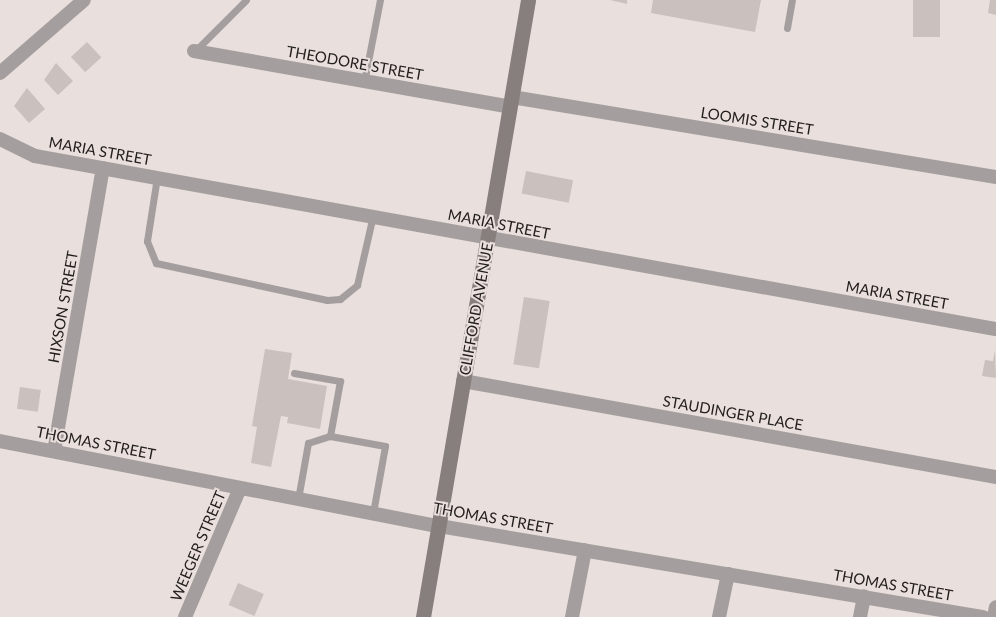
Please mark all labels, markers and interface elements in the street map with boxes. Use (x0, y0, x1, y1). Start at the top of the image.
street label: THEODORE STREET (285, 42, 425, 84)
street label: LOOMIS STREET (699, 103, 815, 139)
street label: MARIA STREET (47, 133, 153, 169)
street label: MARIA STREET (446, 205, 552, 243)
street label: CLIFFORD AVENUE (455, 241, 497, 377)
street label: HIXSON STREET (44, 250, 82, 364)
street label: MARIA STREET (844, 277, 950, 313)
street label: STAUDINGER PLACE (661, 392, 805, 434)
street label: THOMAS STREET (35, 423, 157, 463)
street label: WEEGER STREET (167, 488, 229, 604)
street label: THOMAS STREET (432, 499, 554, 537)
street label: THOMAS STREET (832, 566, 954, 604)

